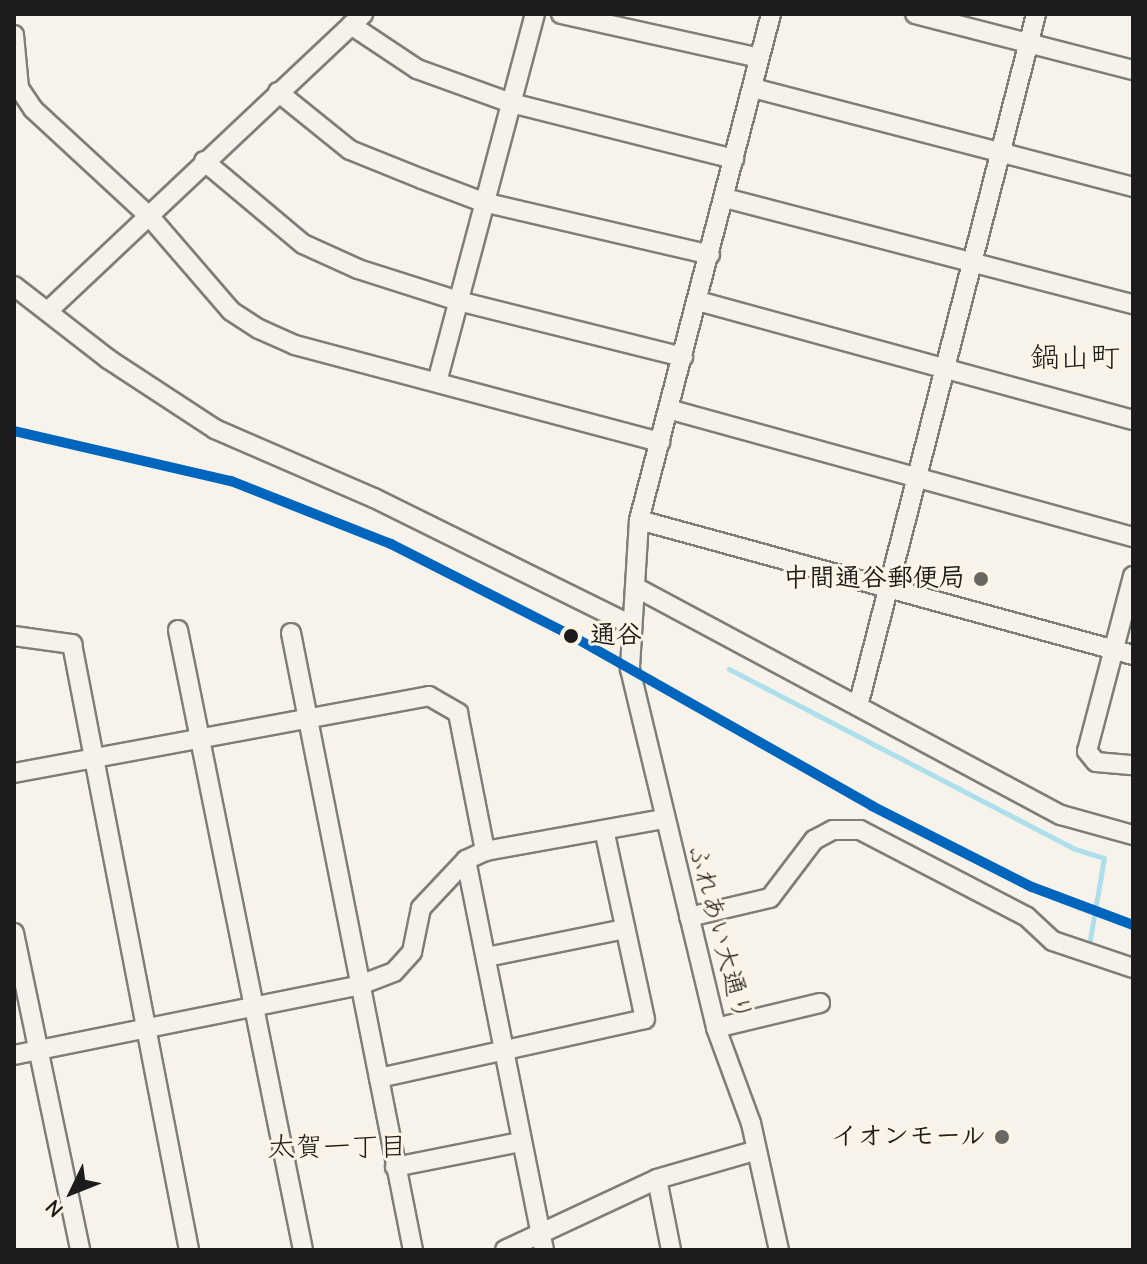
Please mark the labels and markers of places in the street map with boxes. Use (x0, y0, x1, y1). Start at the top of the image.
place label: 中間通谷郵便局 (783, 563, 965, 595)
marker: 中間通谷郵便局 (972, 570, 990, 588)
place label: 通谷 (590, 620, 642, 652)
marker: 通谷 (559, 624, 583, 648)
place label: イオンモール (830, 1121, 986, 1153)
marker: イオンモール (993, 1128, 1011, 1146)

